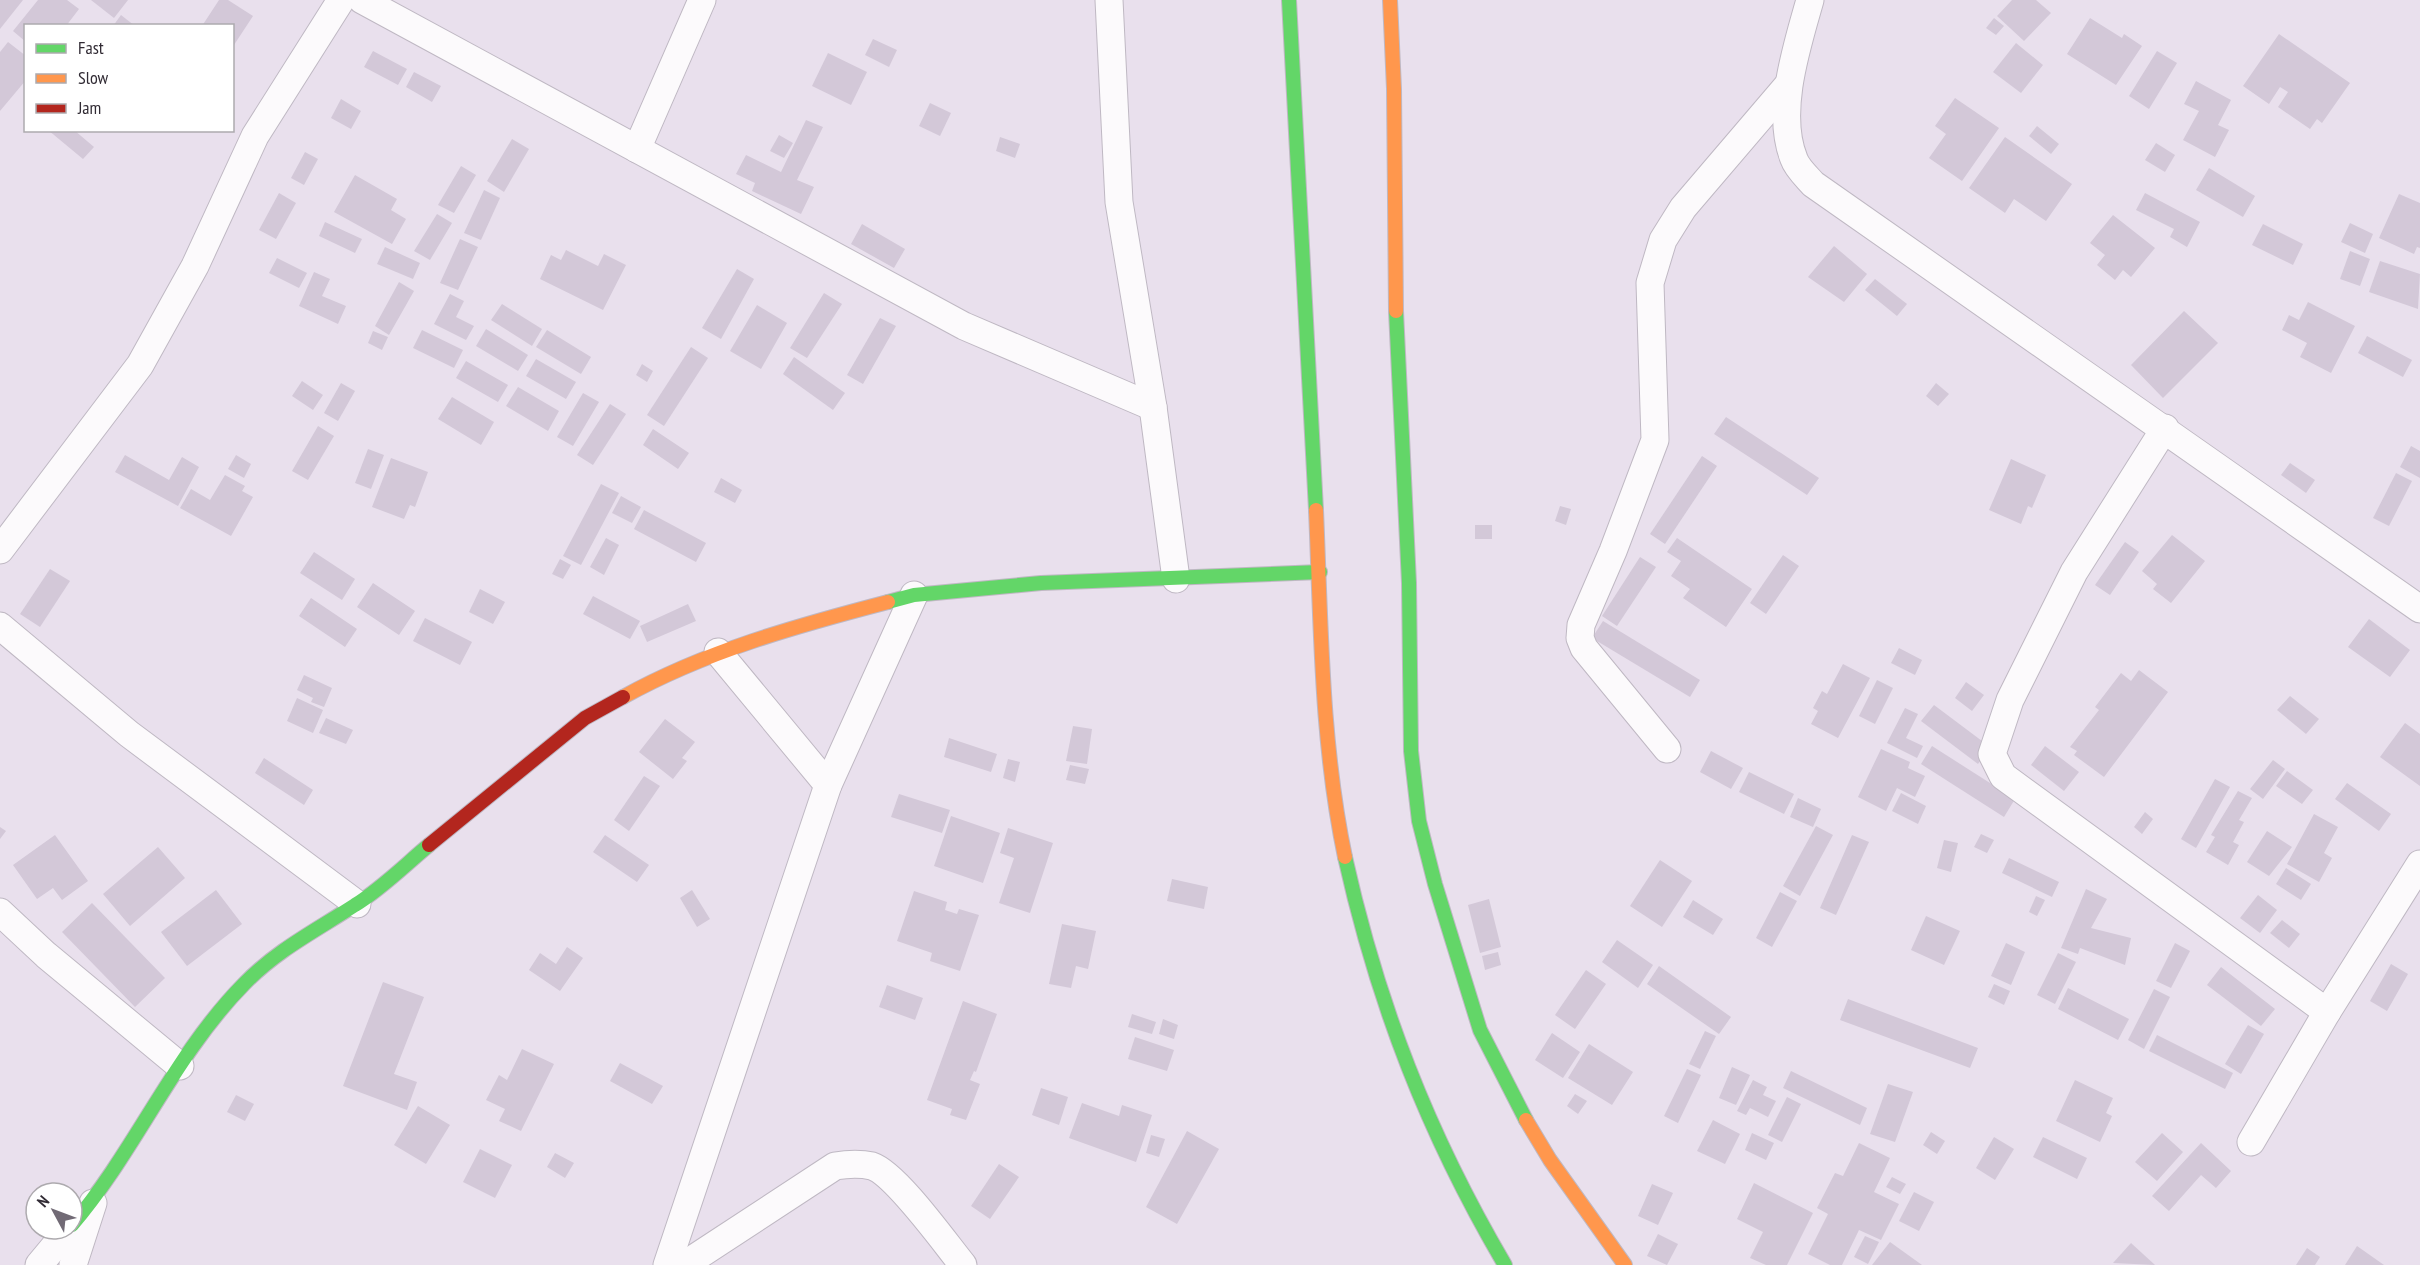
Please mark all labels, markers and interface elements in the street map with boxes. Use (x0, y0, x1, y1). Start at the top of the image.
legend (24, 24, 234, 132)
text: Fast (78, 36, 104, 59)
text: Slow (78, 66, 109, 89)
text: Jam (77, 96, 101, 119)
north arrow (24, 1181, 84, 1241)
text: N (32, 1191, 53, 1211)

